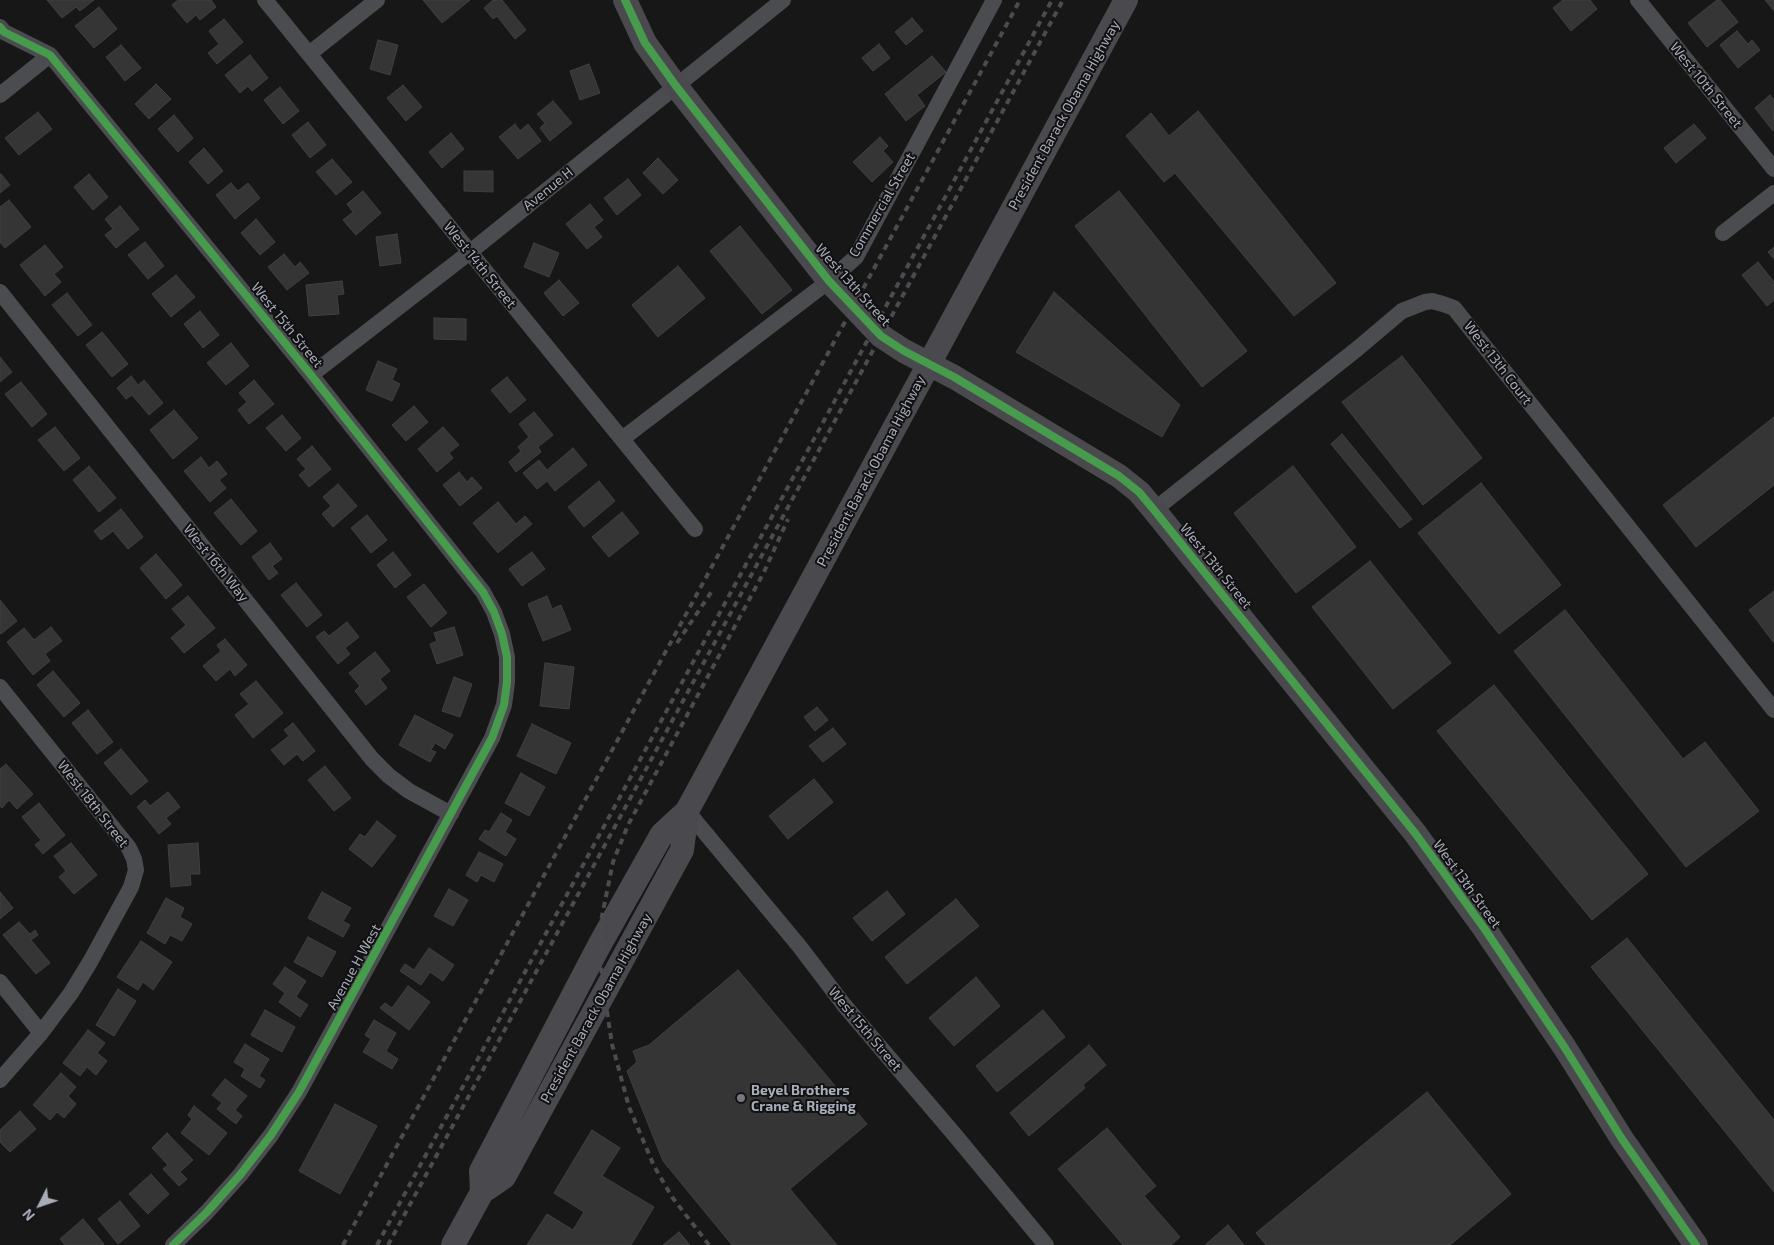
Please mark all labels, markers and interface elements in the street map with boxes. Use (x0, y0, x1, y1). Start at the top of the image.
street label: President Barack Obama Highway (1005, 17, 1123, 213)
street label: West 10th Street (1666, 39, 1746, 131)
street label: Commercial Street (845, 150, 919, 260)
street label: Avenue H (520, 164, 576, 214)
street label: West 14th Street (440, 219, 520, 311)
street label: West 13th Street (812, 240, 894, 330)
street label: West 15th Street (248, 279, 326, 371)
street label: West 13th Court (1460, 318, 1536, 408)
street label: President Barack Obama Highway (813, 373, 929, 569)
street label: West 13th Street (1176, 520, 1256, 612)
street label: West 16th Way (180, 521, 252, 605)
street label: West 18th Street (54, 757, 132, 851)
street label: West 13th Street (1429, 837, 1505, 931)
street label: President Barack Obama Highway (537, 910, 655, 1106)
street label: Avenue H West (324, 921, 384, 1013)
street label: West 15th Street (825, 984, 905, 1074)
place label: Beyel Brothers Crane & Rigging (751, 1082, 856, 1114)
marker: Beyel Brothers Crane & Rigging (735, 1092, 747, 1104)
north arrow (15, 1180, 65, 1230)
text: N (19, 1206, 38, 1225)

